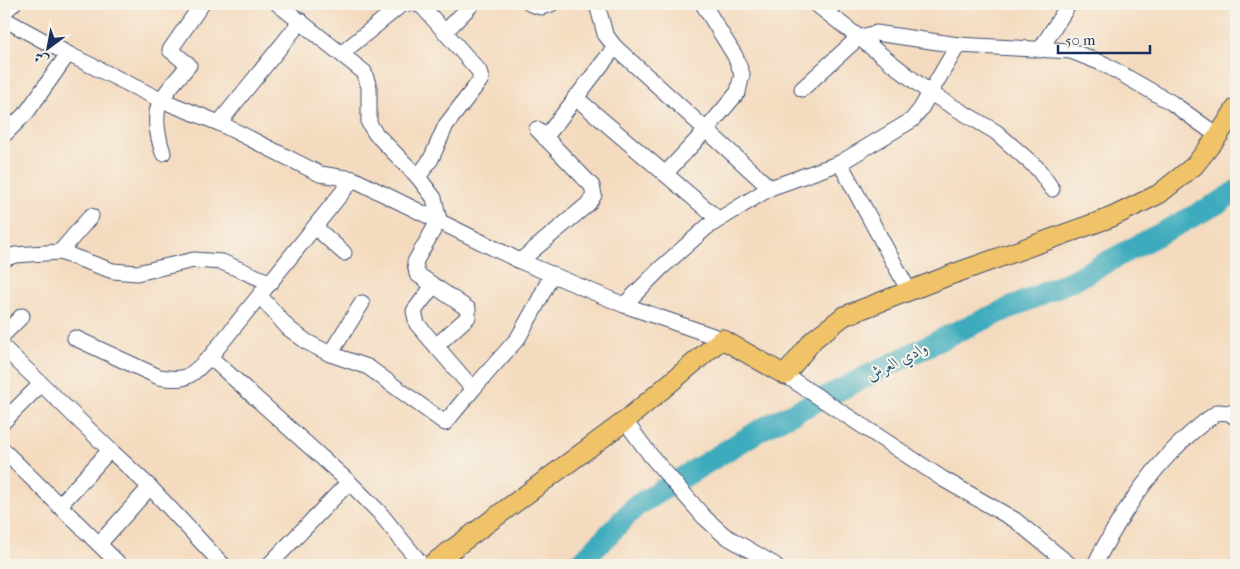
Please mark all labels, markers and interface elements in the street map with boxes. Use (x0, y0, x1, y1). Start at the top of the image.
north arrow (22, 22, 72, 72)
scale bar (1058, 22, 1150, 54)
text: 50 m (1065, 31, 1096, 49)
text: ش (31, 48, 52, 69)
water label: وادي العرش (863, 337, 932, 387)

